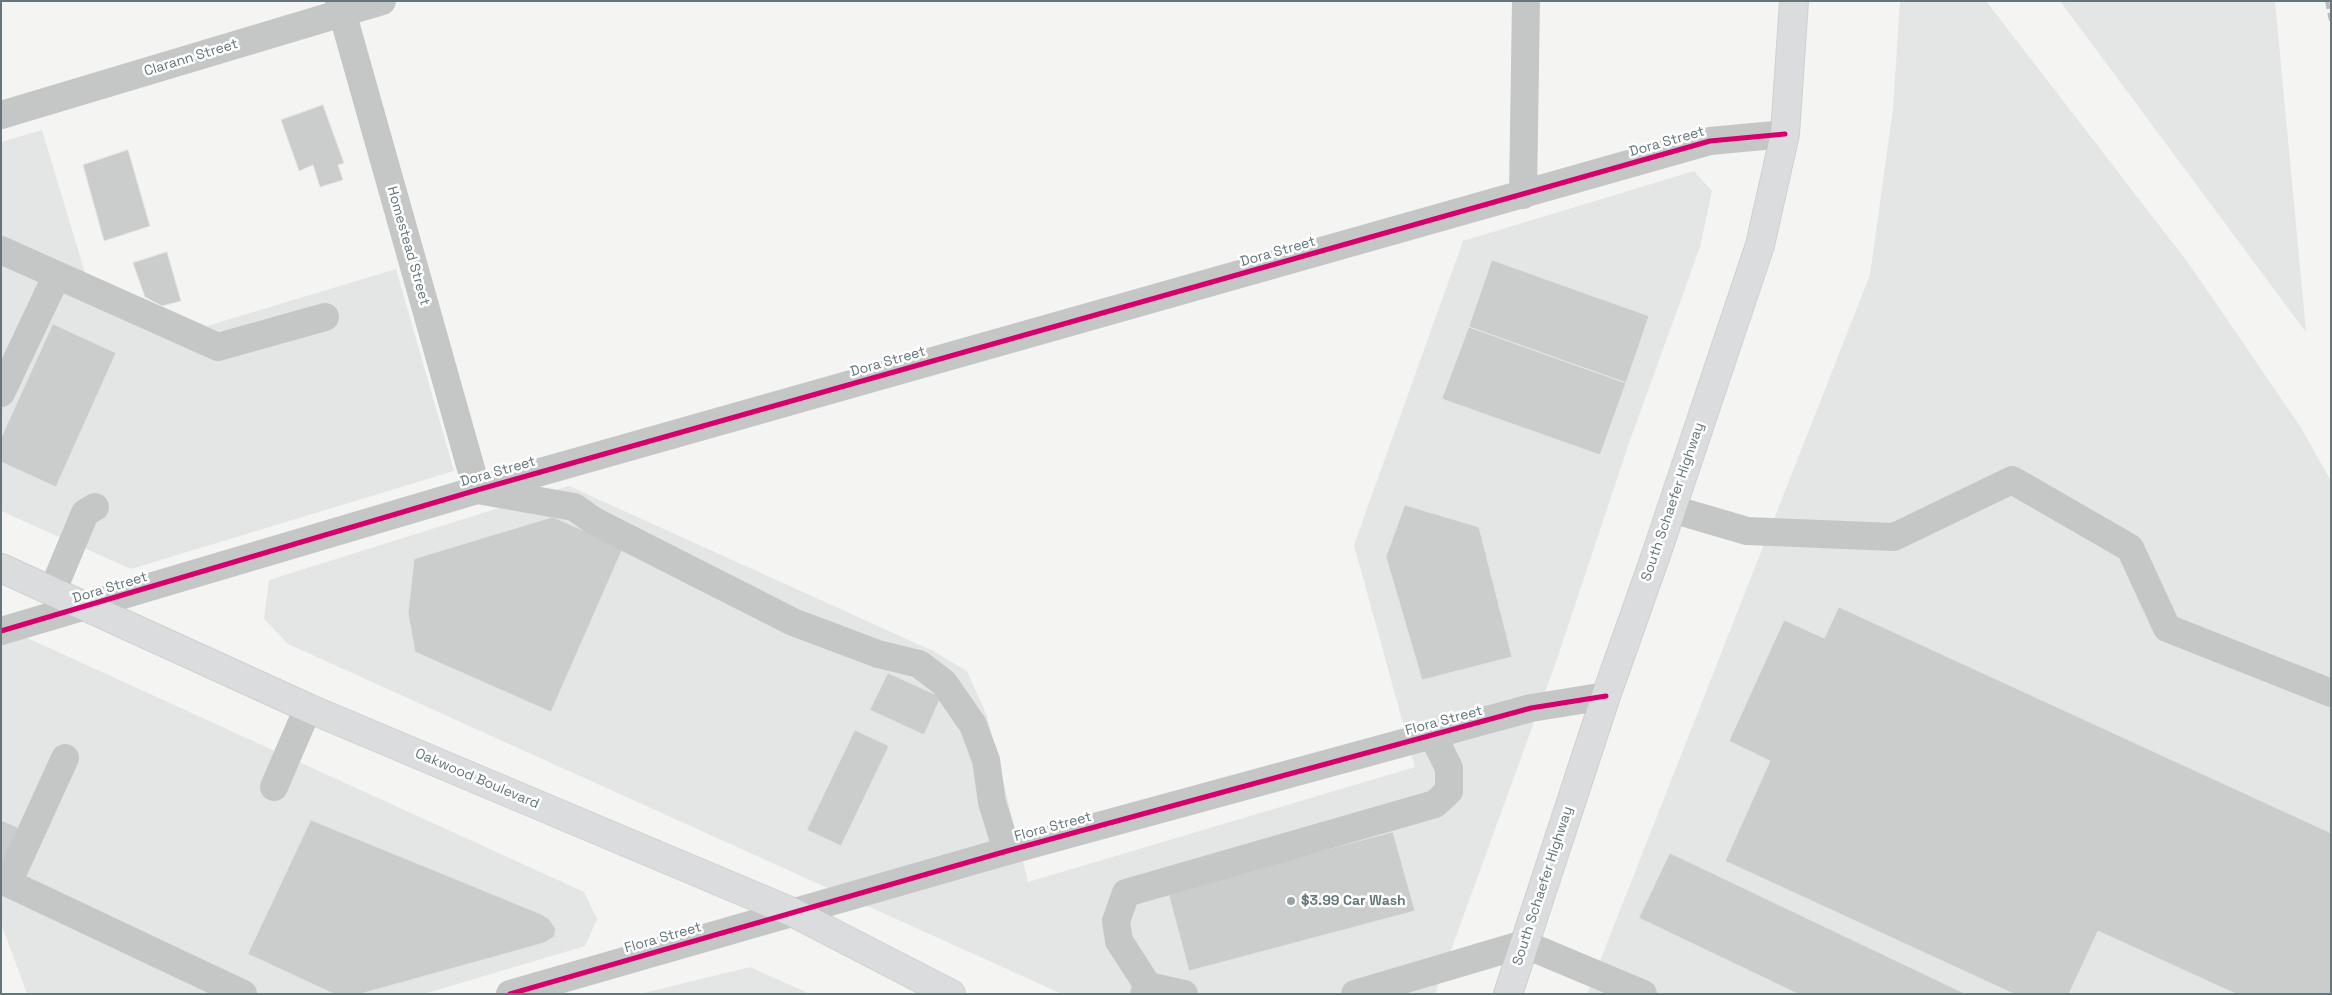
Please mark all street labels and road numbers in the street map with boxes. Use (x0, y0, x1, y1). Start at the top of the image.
street label: Clarann Street (142, 36, 240, 80)
street label: Dora Street (1627, 123, 1707, 161)
street label: Homestead Street (383, 185, 433, 307)
street label: Dora Street (1238, 233, 1318, 271)
street label: Dora Street (848, 343, 928, 381)
street label: South Schaefer Highway (1638, 421, 1708, 583)
street label: Dora Street (458, 453, 538, 491)
street label: Dora Street (71, 569, 149, 607)
street label: Flora Street (1404, 703, 1484, 739)
street label: Oakwood Boulevard (412, 745, 542, 813)
street label: South Schaefer Highway (1509, 804, 1577, 968)
street label: Flora Street (1013, 809, 1093, 845)
street label: Flora Street (623, 919, 703, 957)

